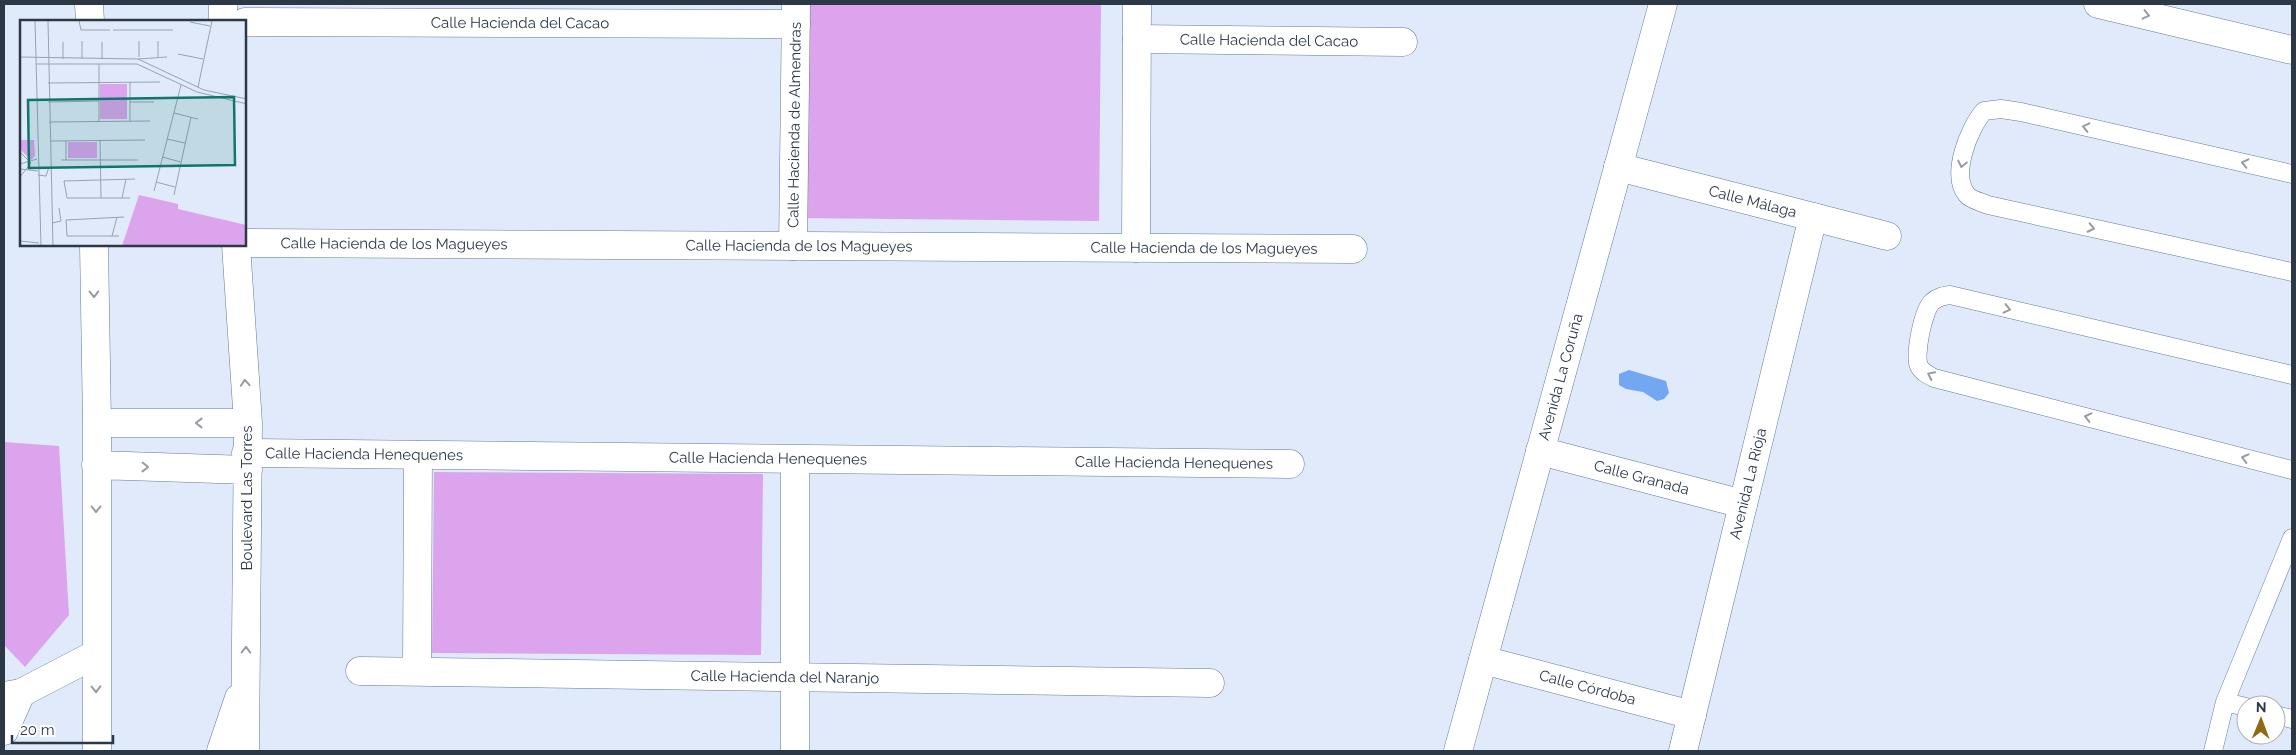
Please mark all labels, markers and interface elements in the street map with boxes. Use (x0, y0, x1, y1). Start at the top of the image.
one-way arrow (2141, 9, 2150, 20)
street label: Calle Hacienda del Cacao (431, 14, 609, 32)
inset map (20, 20, 246, 246)
street label: Calle Hacienda de Almendras (784, 22, 805, 228)
street label: Calle Hacienda del Cacao (1180, 30, 1358, 50)
one-way arrow (2082, 122, 2091, 133)
one-way arrow (2240, 158, 2249, 169)
one-way arrow (1957, 159, 1968, 168)
street label: Calle Málaga (1707, 182, 1799, 221)
one-way arrow (2087, 222, 2096, 233)
street label: Calle Hacienda de los Magueyes (280, 234, 508, 253)
street label: Calle Hacienda de los Magueyes (685, 236, 913, 256)
street label: Calle Hacienda de los Magueyes (1090, 239, 1318, 258)
one-way arrow (89, 290, 100, 298)
one-way arrow (2003, 303, 2012, 314)
street label: Avenida La Coruña (1535, 311, 1587, 442)
one-way arrow (1927, 371, 1936, 382)
one-way arrow (240, 378, 251, 386)
one-way arrow (2084, 413, 2092, 423)
one-way arrow (195, 418, 202, 428)
street label: Boulevard Las Torres (238, 426, 256, 570)
street label: Avenida La Rioja (1726, 426, 1770, 541)
street label: Calle Hacienda Henequenes (265, 444, 463, 464)
street label: Calle Hacienda Henequenes (669, 448, 867, 469)
street label: Calle Hacienda Henequenes (1075, 453, 1273, 473)
one-way arrow (2241, 453, 2250, 463)
street label: Calle Granada (1592, 456, 1691, 499)
one-way arrow (141, 461, 149, 472)
one-way arrow (91, 505, 101, 513)
one-way arrow (241, 646, 251, 654)
street label: Calle Córdoba (1537, 666, 1638, 709)
street label: Calle Hacienda del Naranjo (690, 667, 880, 687)
one-way arrow (91, 685, 101, 693)
north arrow (2236, 695, 2286, 745)
text: N (2256, 699, 2267, 715)
scale bar (12, 712, 114, 744)
text: 20 m (20, 721, 55, 739)

